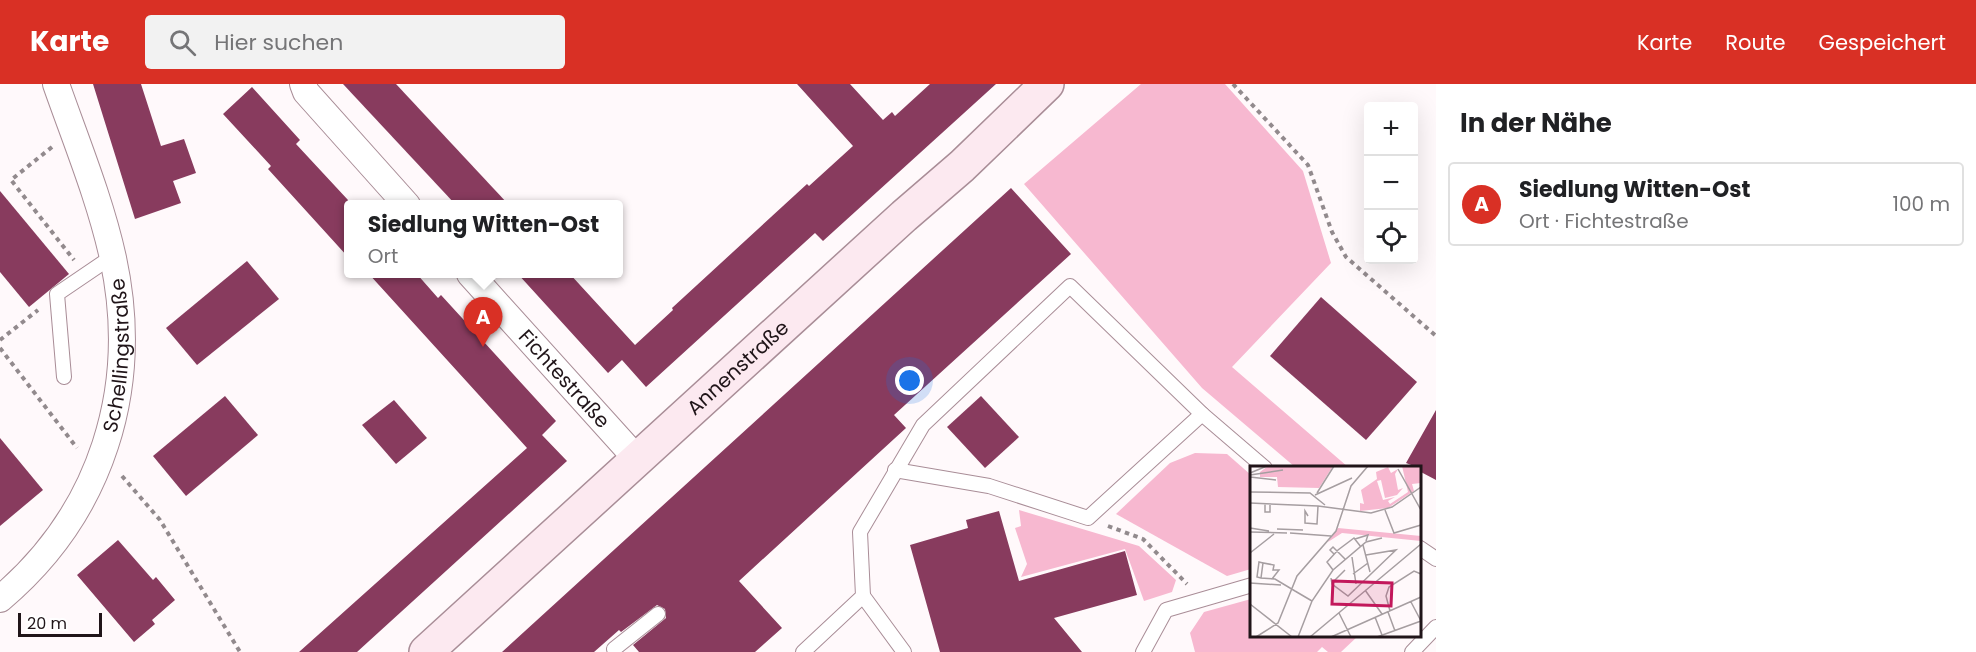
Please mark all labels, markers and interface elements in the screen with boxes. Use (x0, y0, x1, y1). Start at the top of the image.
search box (145, 15, 565, 69)
text: Karte (30, 22, 109, 61)
icon: search (166, 26, 199, 59)
text: Hier suchen (214, 27, 343, 58)
text: Karte (1637, 28, 1692, 57)
text: Route (1725, 28, 1786, 57)
text: Gespeichert (1819, 28, 1946, 57)
map controls (1364, 102, 1418, 264)
button: + (1364, 102, 1418, 156)
text: In der Nähe (1460, 105, 1612, 141)
button: − (1364, 156, 1418, 210)
text: Siedlung Witten-Ost (1519, 174, 1750, 205)
text: A (1474, 190, 1489, 218)
text: 100 m (1893, 190, 1950, 218)
popup (344, 200, 623, 278)
text: Ort · Fichtestraße (1519, 207, 1689, 235)
text: Siedlung Witten-Ost (368, 209, 599, 240)
button: locate (1364, 210, 1418, 264)
text: Ort (368, 242, 398, 270)
street label: Schellingstraße (96, 276, 136, 436)
pin: A (464, 298, 502, 347)
street label: Annenstraße (681, 314, 795, 421)
street label: Fichtestraße (512, 323, 617, 434)
your location (895, 366, 924, 395)
inset map (1250, 466, 1421, 637)
scale bar (18, 610, 102, 638)
text: 20 m (27, 612, 67, 635)

